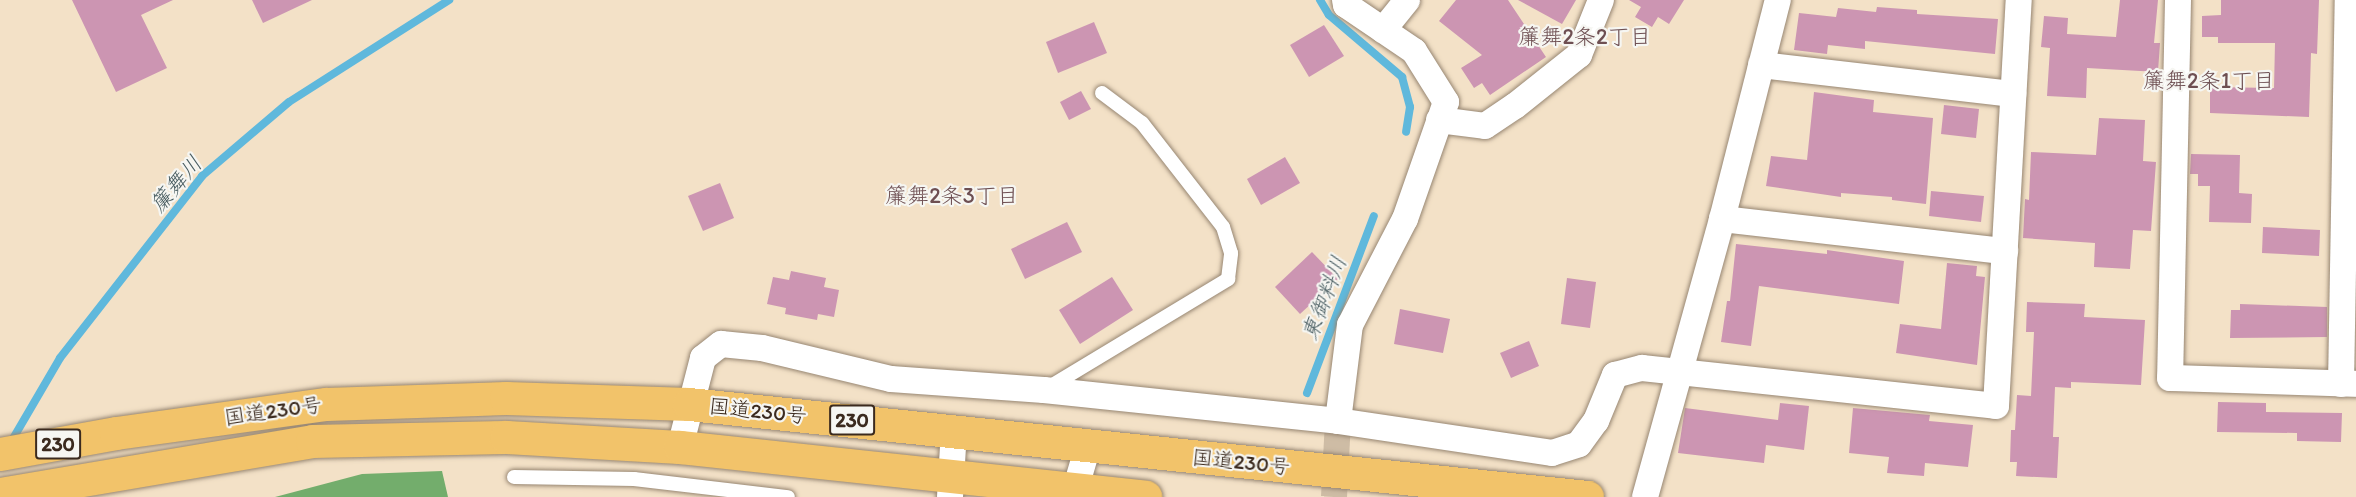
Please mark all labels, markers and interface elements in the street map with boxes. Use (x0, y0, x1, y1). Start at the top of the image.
district label: 簾舞2条2丁目 (1518, 24, 1652, 50)
district label: 簾舞2条1丁目 (2143, 68, 2275, 94)
water label: 簾舞川 (144, 150, 208, 218)
district label: 簾舞2条3丁目 (885, 183, 1019, 209)
water label: 東御料川 (1296, 252, 1352, 344)
street label: 国道230号 (223, 392, 323, 430)
street label: 国道230号 (708, 393, 808, 429)
road number: 230 (828, 403, 876, 437)
road number: 230 (34, 427, 82, 461)
street label: 国道230号 (1191, 444, 1291, 480)

